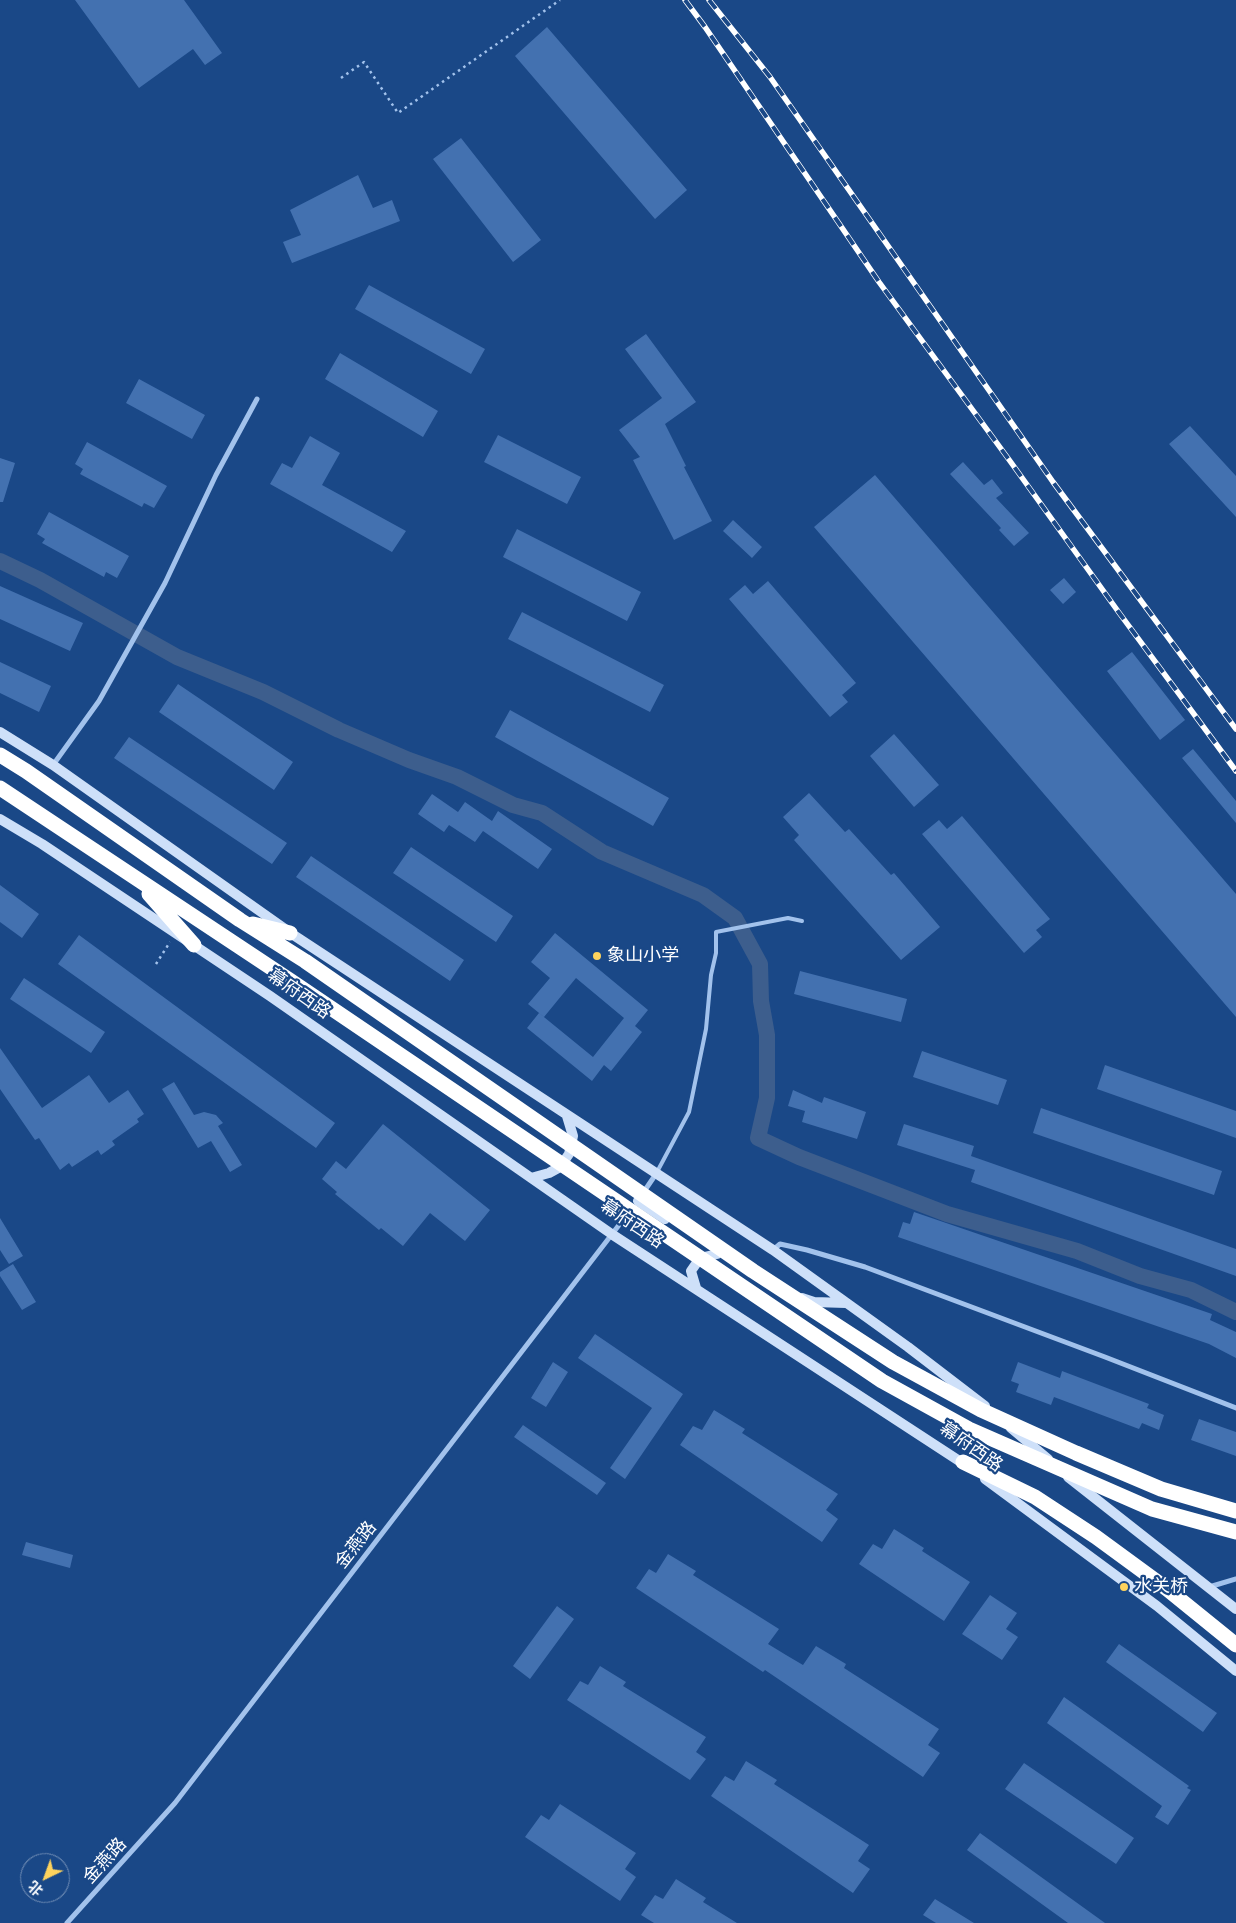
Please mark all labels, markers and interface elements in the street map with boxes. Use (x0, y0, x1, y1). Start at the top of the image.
place label: 象山小学 (607, 945, 679, 967)
marker: 象山小学 (591, 950, 603, 962)
street label: 幕府西路 (263, 965, 335, 1023)
street label: 幕府西路 (596, 1195, 668, 1253)
street label: 幕府西路 (935, 1418, 1007, 1476)
street label: 金燕路 (331, 1517, 381, 1573)
place label: 水关桥 (1134, 1576, 1188, 1598)
marker: 水关桥 (1118, 1581, 1130, 1593)
street label: 金燕路 (79, 1834, 131, 1888)
north arrow (20, 1853, 70, 1903)
text: 北 (25, 1878, 46, 1899)

